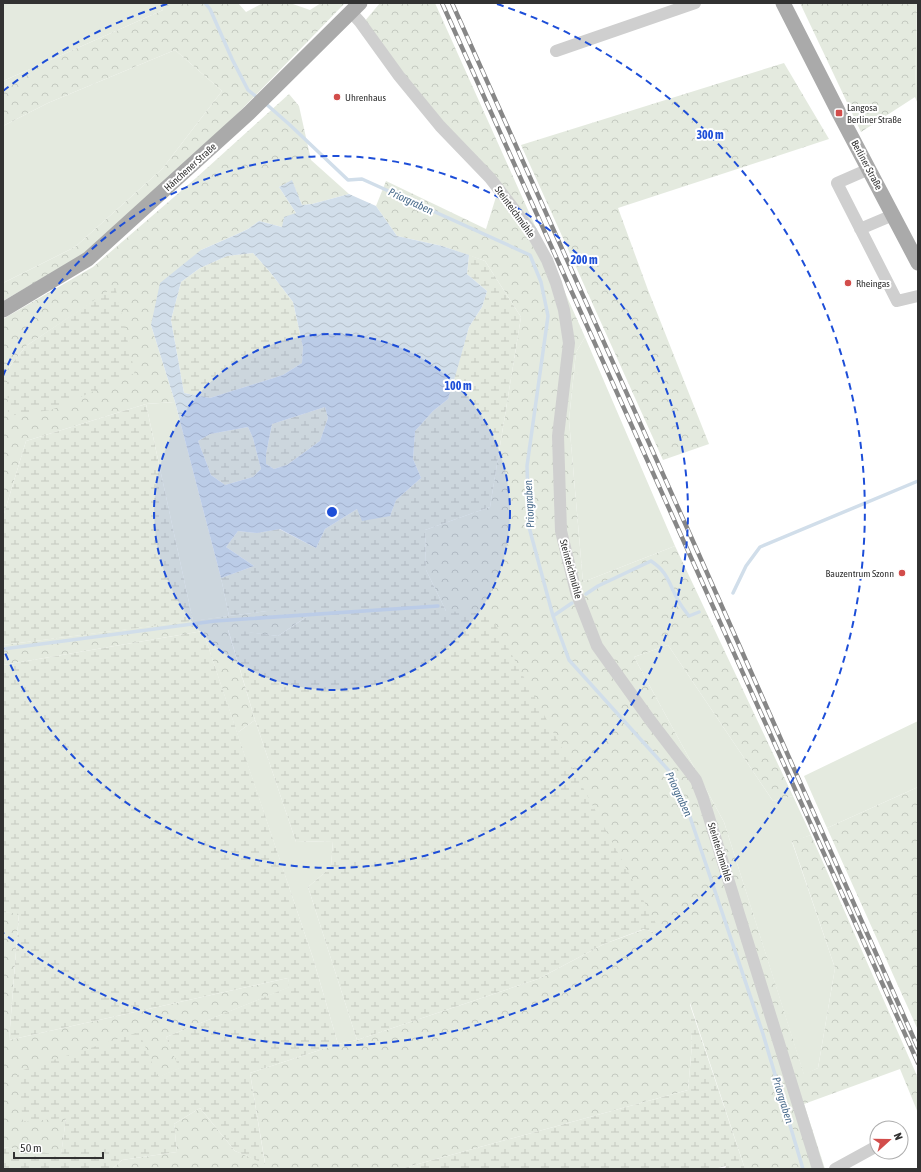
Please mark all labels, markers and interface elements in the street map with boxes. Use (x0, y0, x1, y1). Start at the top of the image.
marker: Uhrenhaus (332, 92, 342, 102)
place label: Uhrenhaus (345, 92, 386, 103)
place label: Langosa Berliner Straße (847, 102, 902, 125)
marker: Langosa Berliner Straße (834, 108, 844, 118)
text: 300 m (696, 128, 724, 142)
street label: Berliner Straße (849, 138, 885, 192)
street label: Hänchener Straße (162, 141, 218, 193)
street label: Steinteichmühle (493, 184, 538, 240)
water label: Priorgraben (387, 185, 436, 217)
text: 200 m (570, 253, 598, 267)
marker: Rheingas (843, 278, 853, 288)
place label: Rheingas (856, 278, 890, 289)
text: 100 m (444, 379, 472, 393)
water label: Priorgraben (522, 479, 536, 528)
centre of rings (325, 505, 339, 519)
street label: Steinteichmühle (558, 538, 584, 600)
place label: Bauzentrum Szonn (826, 568, 894, 579)
marker: Bauzentrum Szonn (897, 568, 907, 578)
water label: Priorgraben (663, 770, 695, 819)
street label: Steinteichmühle (706, 821, 734, 883)
water label: Priorgraben (770, 1075, 796, 1125)
north arrow (869, 1120, 909, 1160)
text: N (892, 1131, 905, 1142)
scale bar (14, 1134, 103, 1160)
text: 50 m (20, 1141, 42, 1155)

